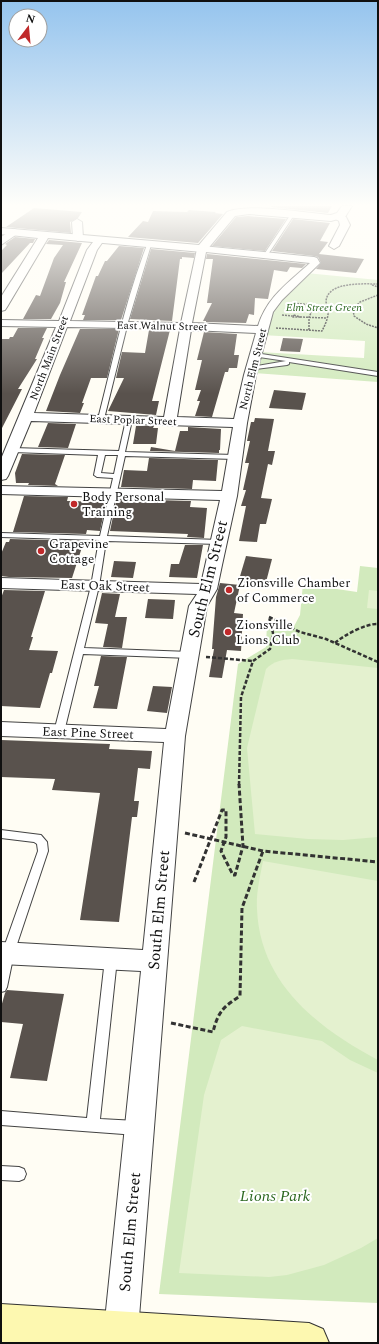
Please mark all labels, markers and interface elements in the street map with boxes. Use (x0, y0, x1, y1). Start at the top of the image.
north arrow (8, 8, 48, 48)
text: N (24, 9, 37, 28)
park label: Elm Street Green (286, 299, 362, 316)
street label: North Main Street (25, 313, 73, 403)
street label: East Walnut Street (116, 317, 208, 335)
street label: North Elm Street (235, 326, 271, 412)
street label: East Poplar Street (89, 410, 177, 430)
place label: Body Personal Training (82, 487, 164, 522)
marker: Body Personal Training (69, 499, 79, 509)
street label: South Elm Street (182, 517, 234, 640)
place label: Grapevine Cottage (49, 534, 109, 569)
marker: Grapevine Cottage (36, 546, 46, 556)
place label: Zionsville Chamber of Commerce (237, 573, 350, 608)
street label: East Oak Street (60, 574, 151, 598)
marker: Zionsville Chamber of Commerce (224, 585, 234, 595)
place label: Zionsville Lions Club (236, 615, 300, 650)
marker: Zionsville Lions Club (223, 627, 233, 637)
street label: East Pine Street (42, 721, 135, 745)
street label: South Elm Street (142, 849, 176, 971)
street label: South Elm Street (113, 1171, 147, 1293)
park label: Lions Park (240, 1184, 311, 1208)

